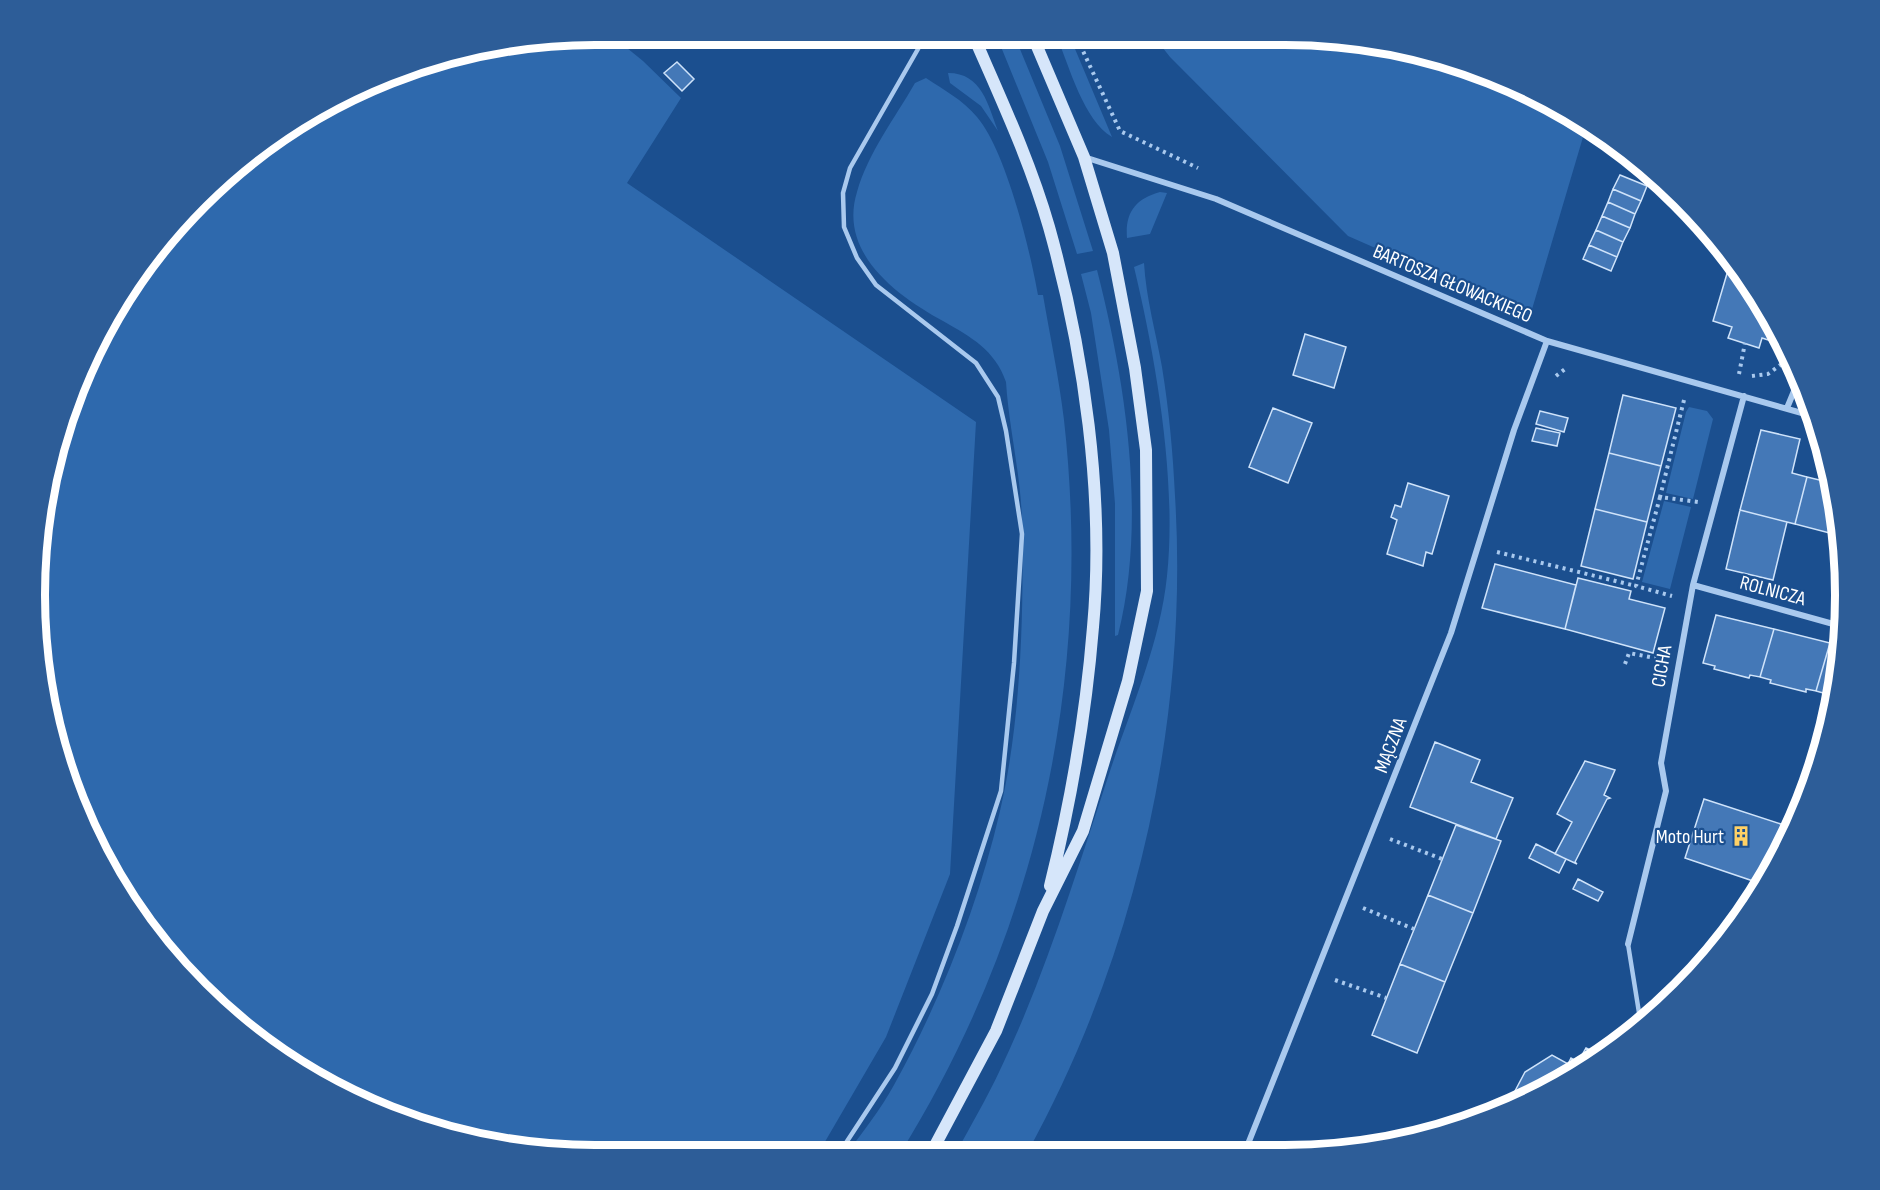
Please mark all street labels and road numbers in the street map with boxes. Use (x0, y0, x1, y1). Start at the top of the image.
street label: BARTOSZA GŁOWACKIEGO (1369, 239, 1536, 328)
street label: ROLNICZA (1737, 571, 1809, 611)
street label: CICHA (1647, 643, 1678, 689)
street label: MĄCZNA (1370, 714, 1413, 776)

